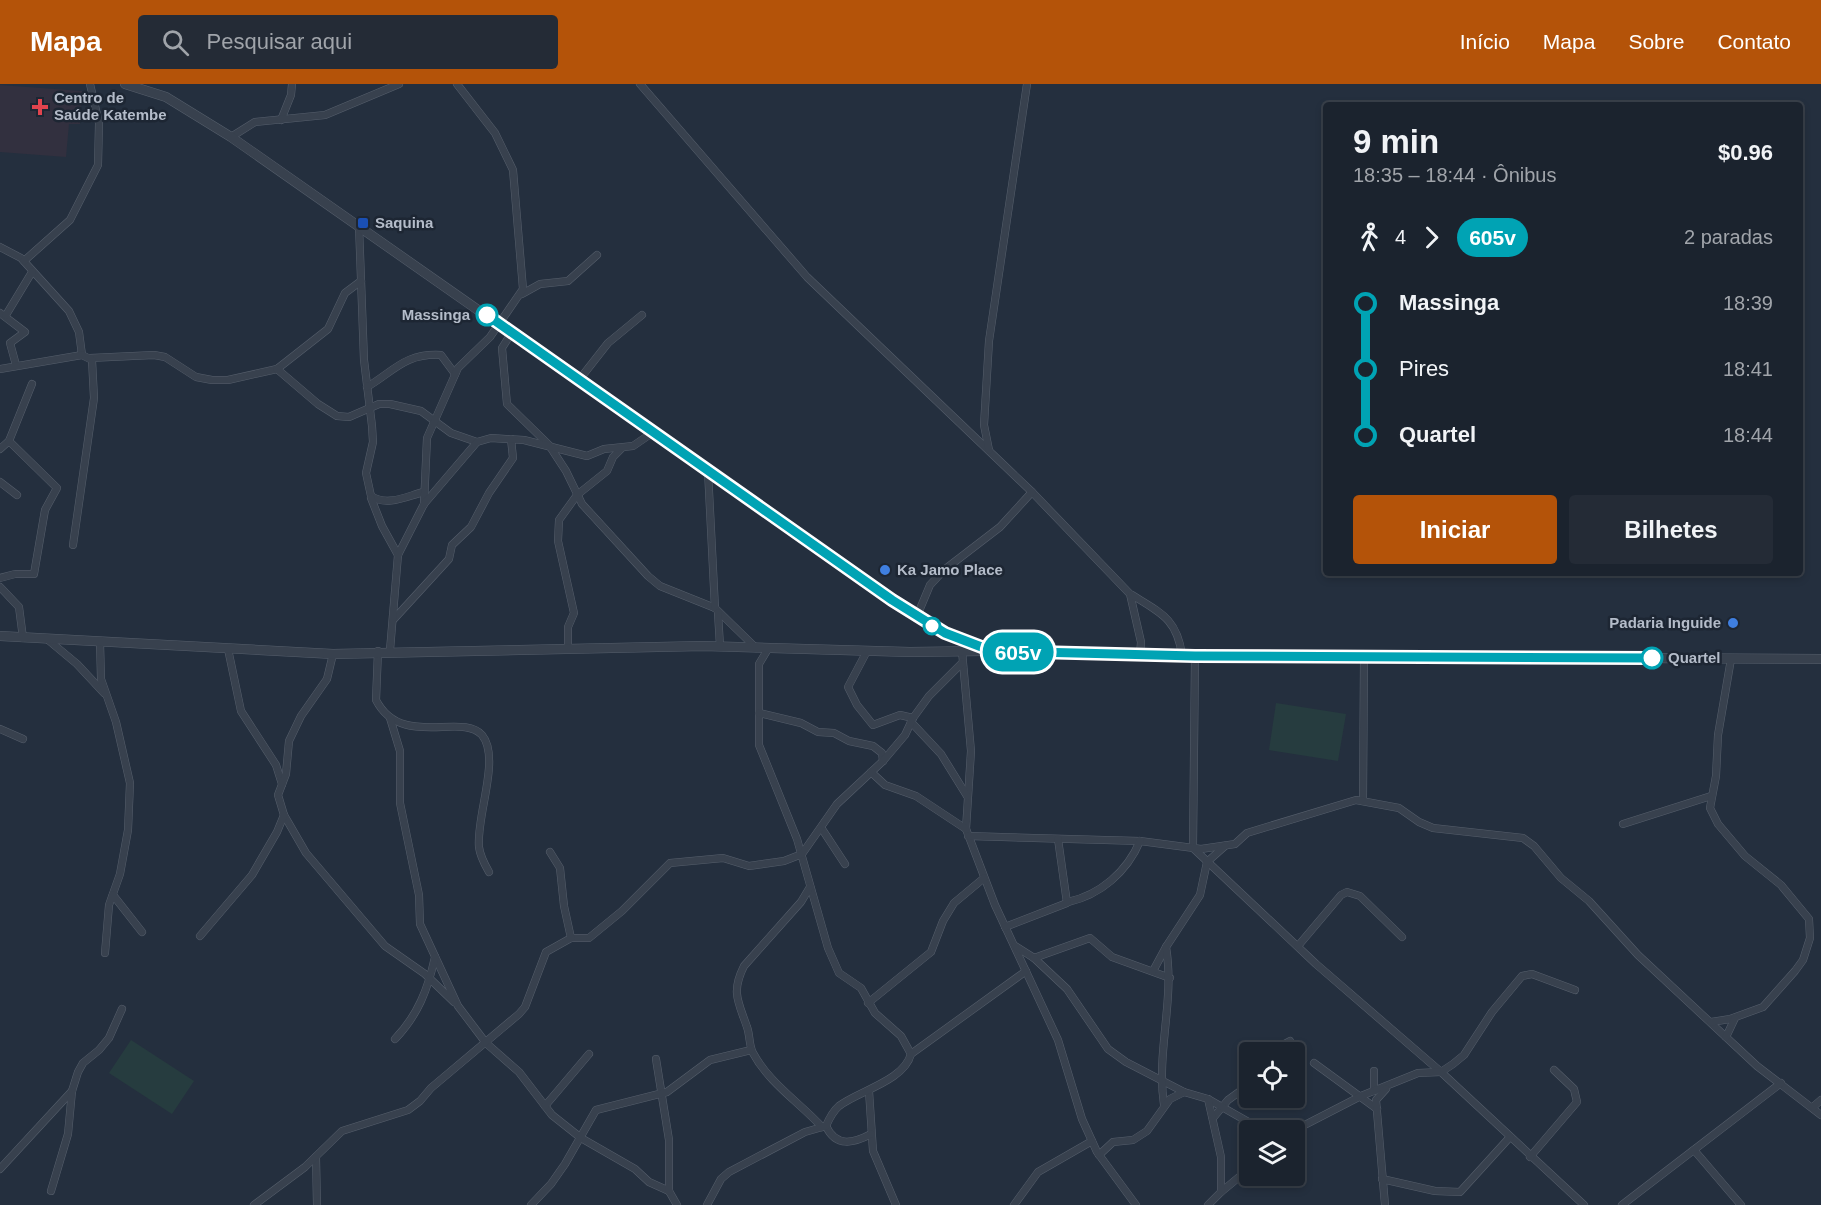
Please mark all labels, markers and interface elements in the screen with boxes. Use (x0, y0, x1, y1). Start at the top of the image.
search box (138, 15, 558, 69)
text: Mapa (30, 26, 102, 57)
icon: search (159, 26, 192, 59)
text: Pesquisar aqui (207, 29, 352, 54)
text: Início (1460, 30, 1510, 53)
text: Mapa (1543, 30, 1595, 53)
text: Sobre (1628, 30, 1684, 53)
text: Contato (1717, 30, 1791, 53)
place label: Centro de Saúde Katembe (54, 89, 167, 123)
marker: Centro de Saúde Katembe (31, 98, 49, 116)
text: 9 min (1353, 123, 1439, 160)
text: $0.96 (1718, 140, 1773, 165)
text: 18:35 – 18:44 · Ônibus (1353, 164, 1556, 186)
place label: Saquina (375, 214, 434, 231)
marker: Saquina (356, 216, 370, 230)
icon: walk (1353, 221, 1386, 254)
icon: forward (1415, 221, 1448, 254)
text: 4 (1395, 226, 1406, 248)
text: 605v (1469, 226, 1516, 249)
text: 2 paradas (1684, 226, 1773, 248)
text: Massinga (1399, 290, 1499, 315)
text: 18:39 (1723, 292, 1773, 314)
marker: Massinga (476, 304, 498, 326)
place label: Massinga (402, 306, 471, 323)
text: Pires (1399, 356, 1449, 381)
text: 18:41 (1723, 358, 1773, 380)
text: Quartel (1399, 422, 1476, 447)
text: 18:44 (1723, 424, 1773, 446)
button: Iniciar (1353, 495, 1557, 564)
button: Bilhetes (1569, 495, 1773, 564)
place label: Ka Jamo Place (897, 561, 1003, 578)
marker: Ka Jamo Place (878, 563, 892, 577)
place label: Padaria Inguide (1609, 614, 1721, 631)
marker: Padaria Inguide (1726, 616, 1740, 630)
unlabelled marker (923, 617, 941, 635)
line badge: 605v (976, 632, 1060, 672)
text: 605v (995, 641, 1041, 664)
marker: Quartel (1641, 647, 1663, 669)
place label: Quartel (1668, 649, 1721, 666)
map controls (1239, 1042, 1305, 1186)
button: locate (1239, 1042, 1305, 1108)
button: layers (1239, 1120, 1305, 1186)

